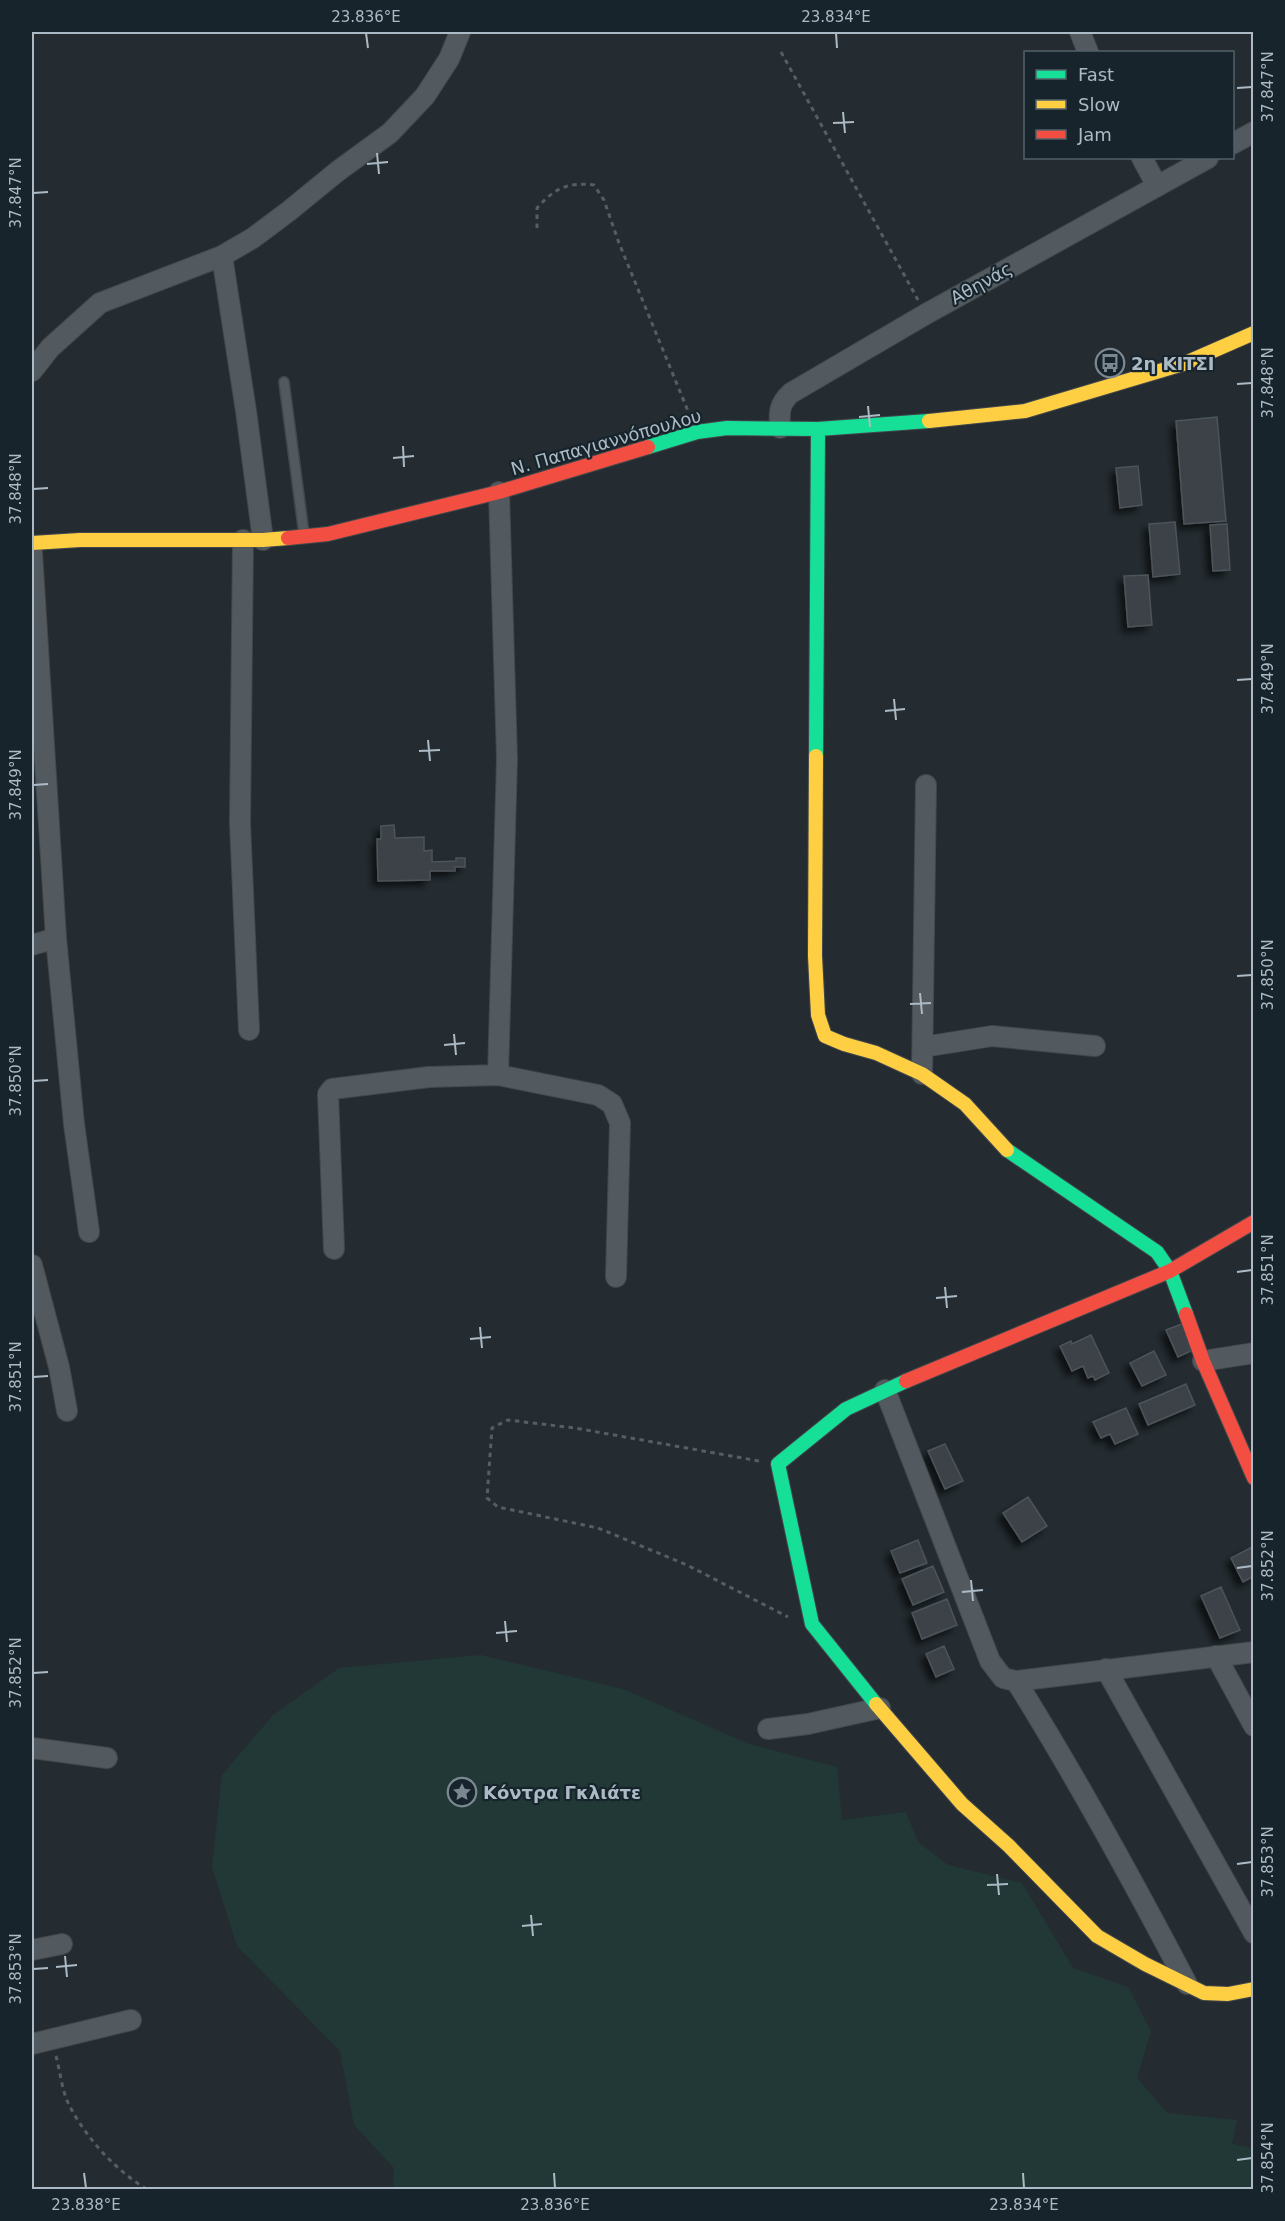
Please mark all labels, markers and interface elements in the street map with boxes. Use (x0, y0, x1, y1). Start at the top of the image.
text: 23.836°E (331, 8, 401, 26)
text: 23.834°E (801, 8, 871, 26)
legend (1024, 51, 1234, 159)
text: 37.847°N (1259, 51, 1277, 123)
text: Fast (1078, 64, 1114, 85)
text: Slow (1078, 94, 1120, 115)
text: Jam (1077, 124, 1112, 145)
text: 37.847°N (7, 157, 25, 229)
street label: Αθηνάς (947, 258, 1015, 308)
bus stop icon: 2η ΚΙΤΣΙ (1094, 347, 1126, 379)
text: 37.848°N (1259, 347, 1277, 419)
place label: 2η ΚΙΤΣΙ (1131, 353, 1215, 374)
street label: Ν. Παπαγιαννόπουλου (508, 405, 704, 479)
text: 37.848°N (7, 453, 25, 525)
text: 37.849°N (1259, 643, 1277, 715)
text: 37.849°N (7, 749, 25, 821)
text: 37.850°N (1259, 939, 1277, 1011)
text: 37.850°N (7, 1045, 25, 1117)
text: 37.851°N (1259, 1234, 1277, 1306)
text: 37.851°N (7, 1341, 25, 1413)
text: 37.852°N (1259, 1530, 1277, 1602)
text: 37.852°N (7, 1637, 25, 1709)
place icon: Κόντρα Γκλιάτε (446, 1776, 478, 1808)
place label: Κόντρα Γκλιάτε (483, 1782, 641, 1803)
text: 37.853°N (1259, 1826, 1277, 1898)
text: 37.853°N (7, 1933, 25, 2005)
text: 37.854°N (1259, 2122, 1277, 2194)
text: 23.838°E (51, 2196, 121, 2214)
text: 23.836°E (520, 2196, 590, 2214)
text: 23.834°E (989, 2196, 1059, 2214)

